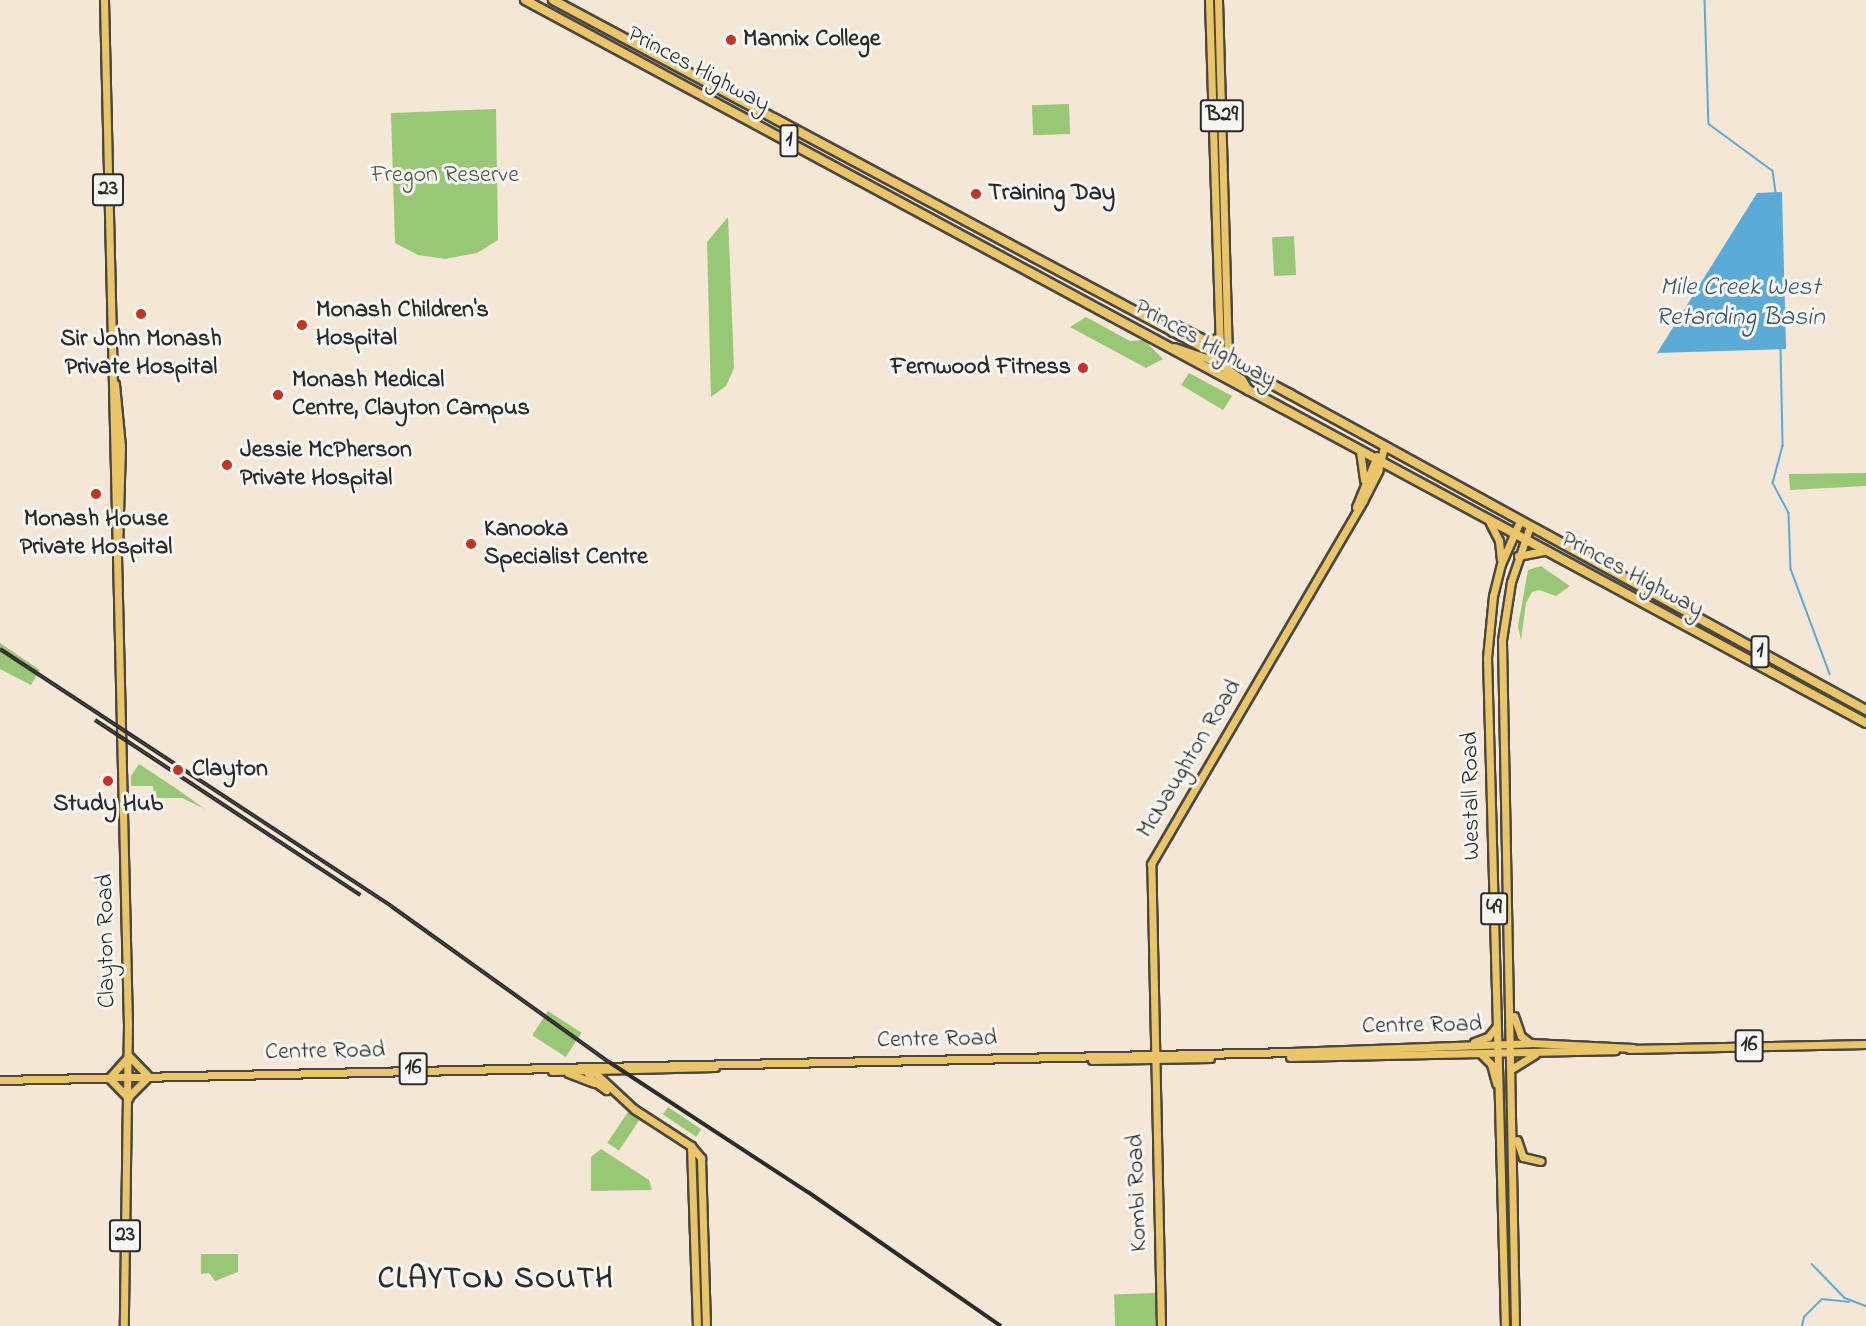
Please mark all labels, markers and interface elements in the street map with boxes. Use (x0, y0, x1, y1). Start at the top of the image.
street label: Princes Highway (622, 20, 774, 120)
place label: Mannix College (743, 26, 881, 54)
marker: Mannix College (724, 33, 738, 47)
road number: B29 (1200, 97, 1244, 135)
road number: 1 (778, 122, 800, 160)
park label: Fregon Reserve (371, 162, 519, 190)
road number: 23 (92, 171, 124, 209)
place label: Training Day (988, 180, 1115, 208)
marker: Training Day (969, 187, 983, 201)
water label: Mile Creek West Retarding Basin (1655, 273, 1825, 334)
street label: Princes Highway (1129, 293, 1281, 395)
place label: Monash Children's Hospital (316, 297, 489, 353)
marker: Sir John Monash Private Hospital (132, 305, 150, 323)
marker: Monash Children's Hospital (293, 316, 311, 334)
place label: Sir John Monash Private Hospital (60, 326, 222, 382)
place label: Fernwood Fitness (891, 354, 1071, 382)
marker: Fernwood Fitness (1076, 361, 1090, 375)
place label: Monash Medical Centre, Clayton Campus (292, 367, 530, 423)
marker: Monash Medical Centre, Clayton Campus (269, 386, 287, 404)
place label: Jessie McPherson Private Hospital (240, 437, 412, 493)
marker: Jessie McPherson Private Hospital (218, 456, 236, 474)
marker: Monash House Private Hospital (87, 485, 105, 503)
place label: Monash House Private Hospital (20, 506, 172, 562)
place label: Kanooka Specialist Centre (484, 516, 648, 572)
street label: Princes Highway (1556, 525, 1708, 625)
marker: Kanooka Specialist Centre (462, 535, 480, 553)
road number: 1 (1750, 633, 1770, 671)
street label: McNaughton Road (1131, 675, 1249, 843)
street label: Westall Road (1456, 731, 1488, 861)
place label: Clayton (192, 756, 268, 784)
marker: Clayton (169, 761, 187, 779)
marker: Study Hub (101, 774, 115, 788)
place label: Study Hub (53, 791, 163, 819)
street label: Clayton Road (91, 874, 123, 1008)
road number: 49 (1479, 890, 1509, 928)
street label: Centre Road (1362, 1011, 1482, 1041)
street label: Centre Road (877, 1025, 997, 1055)
road number: 16 (1734, 1027, 1764, 1065)
street label: Centre Road (265, 1037, 385, 1067)
road number: 16 (398, 1050, 428, 1088)
street label: Kombi Road (1122, 1134, 1154, 1252)
road number: 23 (108, 1217, 142, 1255)
district label: CLAYTON SOUTH (378, 1262, 614, 1298)

